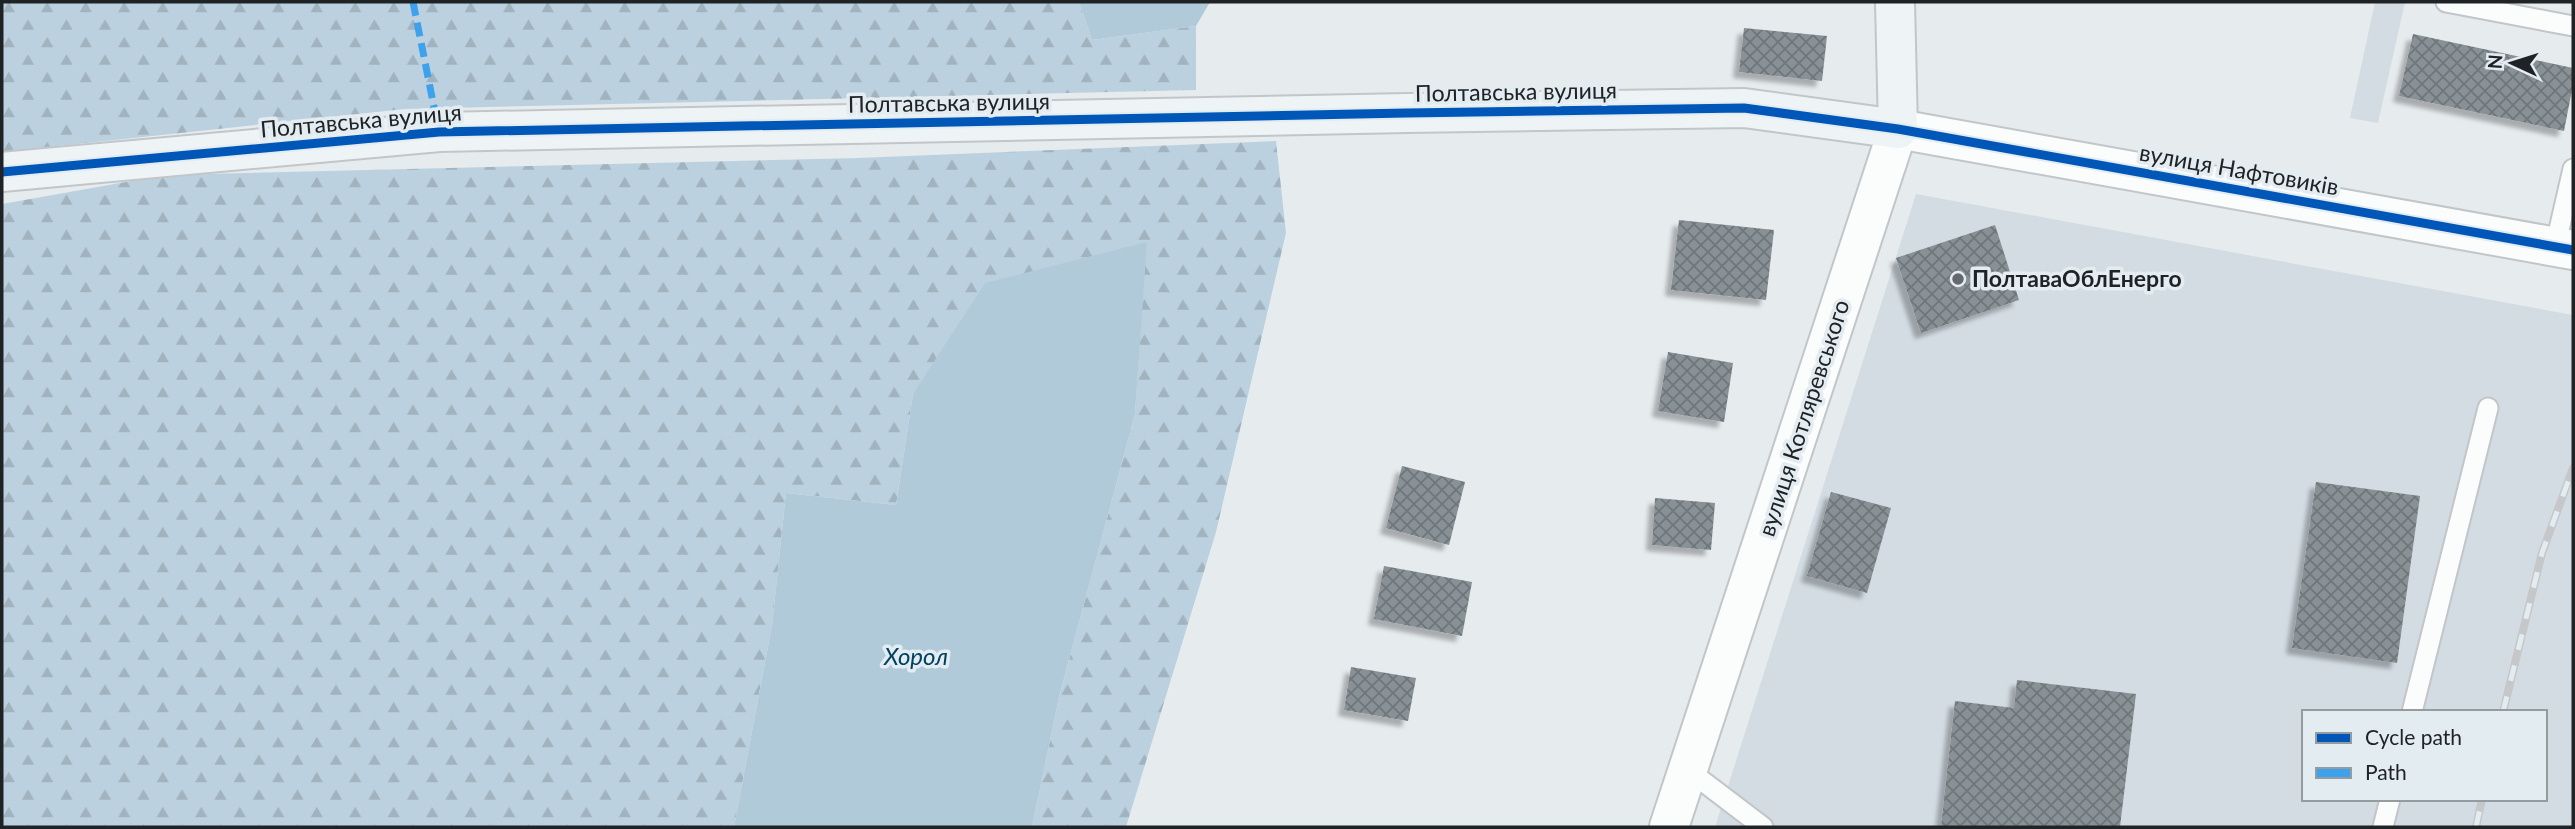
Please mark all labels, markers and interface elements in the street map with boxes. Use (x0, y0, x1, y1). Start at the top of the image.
north arrow (2477, 28, 2547, 98)
text: N (2483, 54, 2507, 70)
street label: Полтавська вулиця (1415, 75, 1617, 107)
street label: Полтавська вулиця (848, 86, 1050, 118)
street label: Полтавська вулиця (259, 97, 463, 143)
street label: вулиця Нафтовиків (2137, 138, 2341, 200)
place label: ПолтаваОблЕнерго (1972, 264, 2182, 292)
marker: ПолтаваОблЕнерго (1950, 271, 1966, 287)
street label: вулиця Котляревського (1752, 296, 1855, 539)
water label: Хорол (883, 641, 948, 670)
legend (2302, 710, 2547, 801)
text: Cycle path (2365, 724, 2462, 749)
text: Path (2365, 759, 2407, 784)

